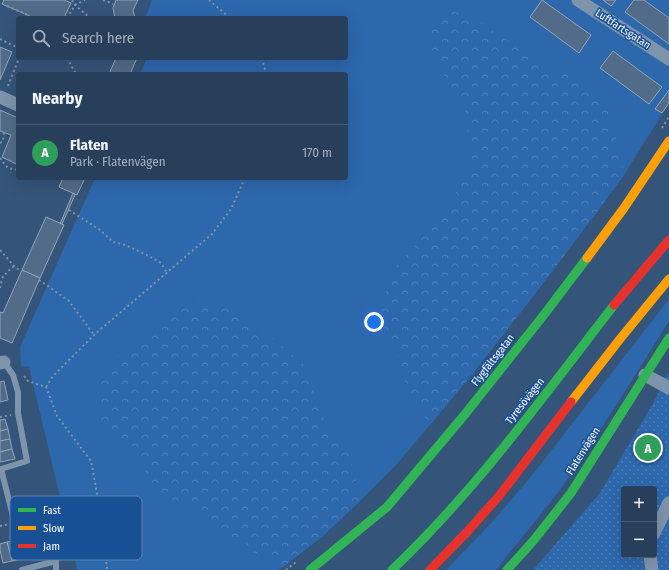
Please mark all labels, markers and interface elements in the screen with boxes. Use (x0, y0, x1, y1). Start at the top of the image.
street label: Luftfartsgatan (593, 6, 653, 52)
search box (16, 16, 348, 60)
icon: search (30, 27, 52, 49)
text: Search here (62, 29, 134, 47)
text: Nearby (32, 88, 83, 109)
text: Flaten (70, 136, 108, 154)
text: A (41, 145, 49, 160)
text: 170 m (302, 145, 332, 160)
text: Park · Flatenvägen (70, 154, 166, 169)
your location (364, 312, 384, 332)
street label: Flygfältsgatan (469, 331, 517, 389)
street label: Tyresövägen (503, 375, 547, 427)
street label: Flatenvägen (563, 425, 603, 477)
pin: A (635, 433, 661, 463)
map controls (621, 486, 657, 558)
button: + (621, 486, 657, 522)
legend (10, 496, 142, 560)
text: Fast (43, 504, 61, 517)
text: Slow (43, 522, 64, 535)
button: − (621, 522, 657, 558)
text: Jam (43, 540, 60, 553)

